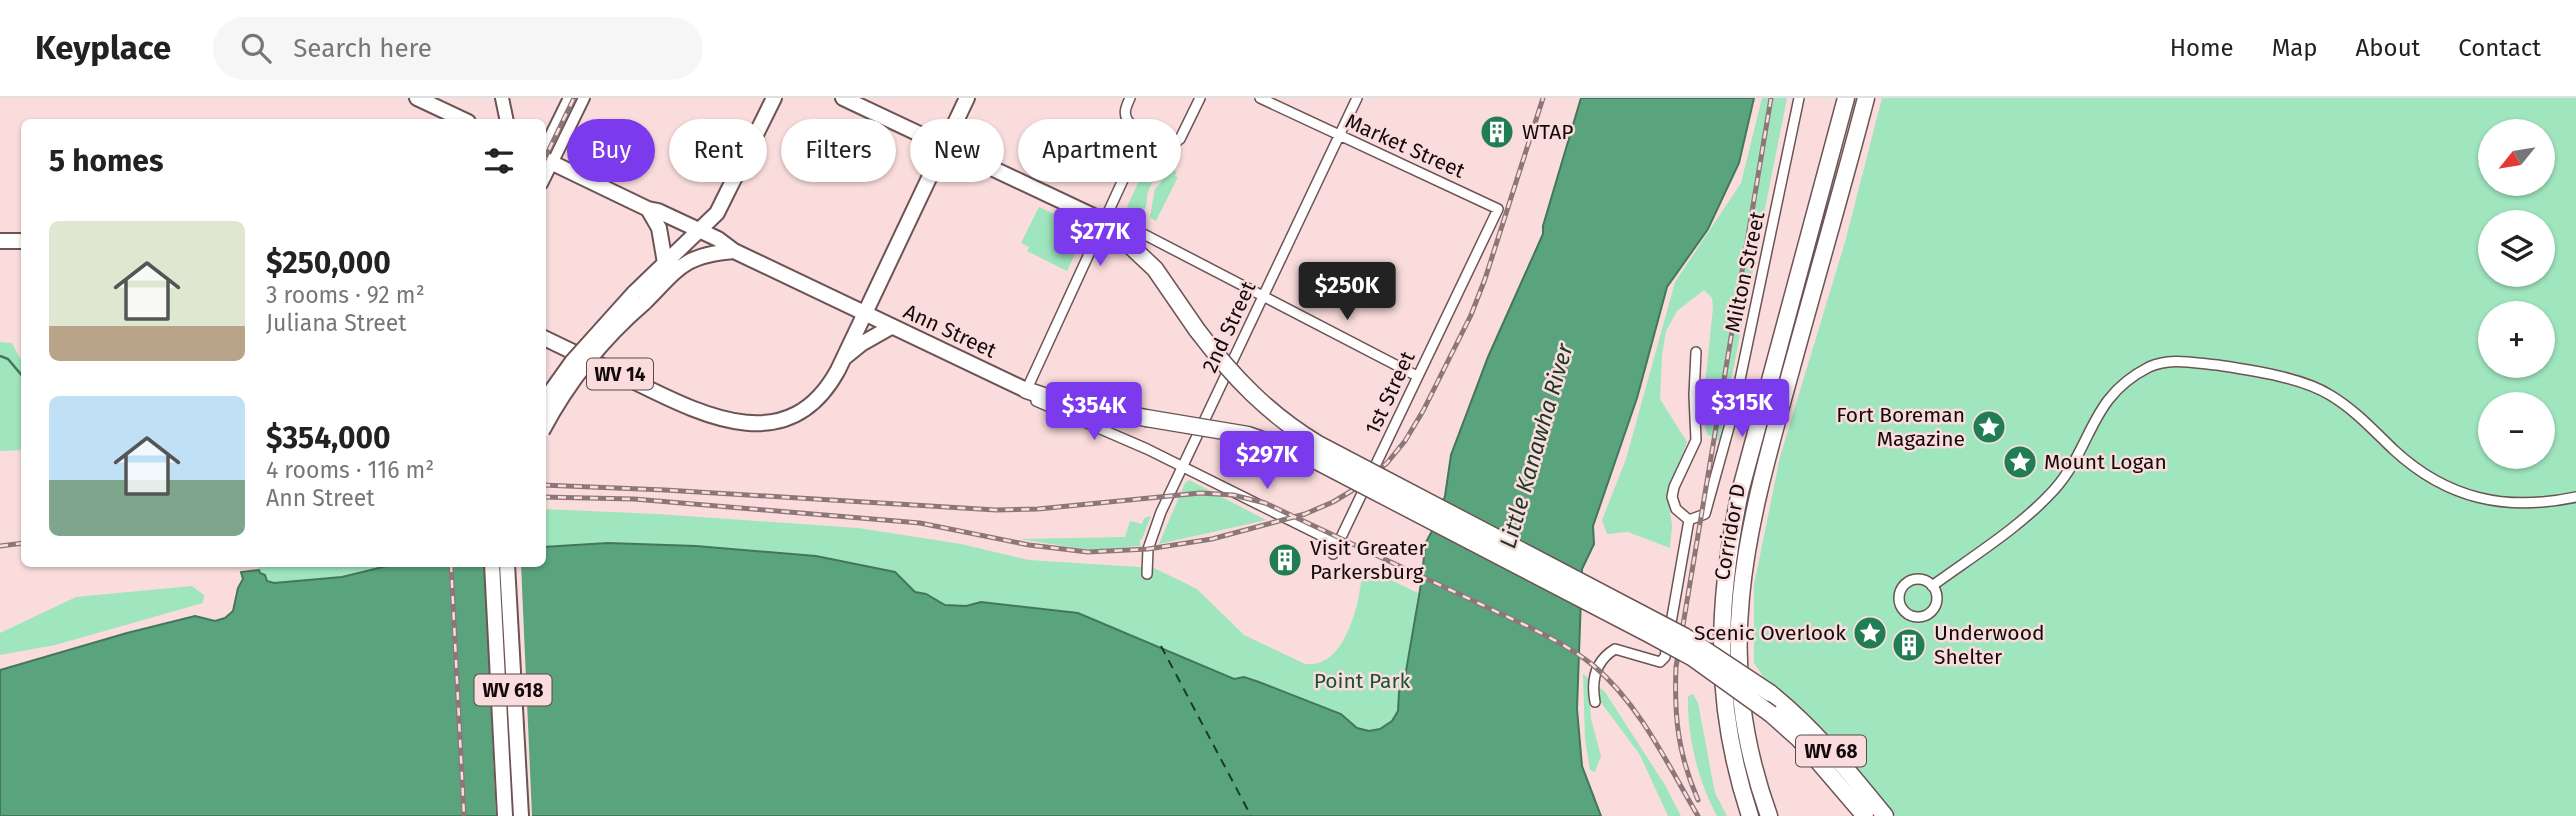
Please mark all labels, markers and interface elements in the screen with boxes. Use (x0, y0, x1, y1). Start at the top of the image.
search box (213, 17, 703, 80)
text: Keyplace (35, 28, 171, 68)
icon: search (237, 29, 275, 67)
text: Search here (293, 33, 432, 64)
text: Home (2170, 34, 2234, 62)
text: Map (2272, 34, 2318, 62)
text: About (2356, 34, 2420, 62)
text: Contact (2458, 34, 2541, 62)
street label: Market Street (1341, 108, 1469, 184)
building icon: WTAP (1478, 113, 1516, 151)
chip: Buy (567, 119, 655, 182)
chip: Rent (669, 119, 767, 182)
chip: Filters (781, 119, 896, 182)
chip: New (910, 119, 1004, 182)
chip: Apartment (1018, 119, 1181, 182)
place label: WTAP (1522, 119, 1573, 145)
north arrow (2478, 119, 2555, 196)
map controls (2478, 119, 2555, 469)
icon: filters (480, 142, 518, 180)
text: 5 homes (49, 143, 163, 179)
pin: $277K (1051, 208, 1149, 268)
street label: Milton Street (1720, 209, 1771, 335)
button: layers (2478, 210, 2555, 287)
text: $277K (1070, 217, 1130, 245)
text: $250,000 (266, 245, 391, 281)
icon: home (105, 249, 189, 333)
pin: $250K (1298, 262, 1396, 322)
text: $250K (1315, 271, 1379, 299)
street label: 2nd Street (1197, 277, 1262, 377)
text: 3 rooms · 92 m² (266, 281, 425, 309)
street label: Ann Street (900, 298, 1001, 364)
button: + (2478, 301, 2555, 378)
text: Juliana Street (266, 309, 407, 337)
water label: Little Kanawha River (1493, 339, 1579, 552)
street label: 1st Street (1359, 347, 1421, 439)
road number: WV 14 (587, 358, 653, 390)
pin: $315K (1693, 380, 1791, 439)
pin: $354K (1045, 382, 1143, 442)
text: $315K (1711, 388, 1773, 416)
text: $354K (1062, 391, 1126, 419)
button: − (2478, 392, 2555, 469)
place label: Fort Boreman Magazine (1836, 402, 1965, 452)
place icon: Fort Boreman Magazine (1970, 408, 2008, 446)
text: $354,000 (266, 420, 391, 456)
icon: home (105, 424, 189, 508)
pin: $297K (1218, 432, 1316, 491)
text: $297K (1236, 440, 1298, 468)
place icon: Mount Logan (2001, 443, 2039, 481)
place label: Mount Logan (2044, 449, 2167, 475)
text: 4 rooms · 116 m² (266, 456, 434, 484)
street label: Corridor D (1709, 482, 1751, 582)
text: Ann Street (266, 484, 375, 512)
place label: Visit Greater Parkersburg (1310, 535, 1427, 585)
building icon: Visit Greater Parkersburg (1266, 541, 1304, 579)
place icon: Scenic Overlook (1851, 614, 1889, 652)
place label: Scenic Overlook (1694, 620, 1846, 646)
place label: Underwood Shelter (1934, 620, 2044, 670)
building icon: Underwood Shelter (1890, 626, 1928, 664)
park label: Point Park (1314, 668, 1411, 694)
road number: WV 618 (475, 674, 552, 706)
road number: WV 68 (1796, 736, 1866, 766)

